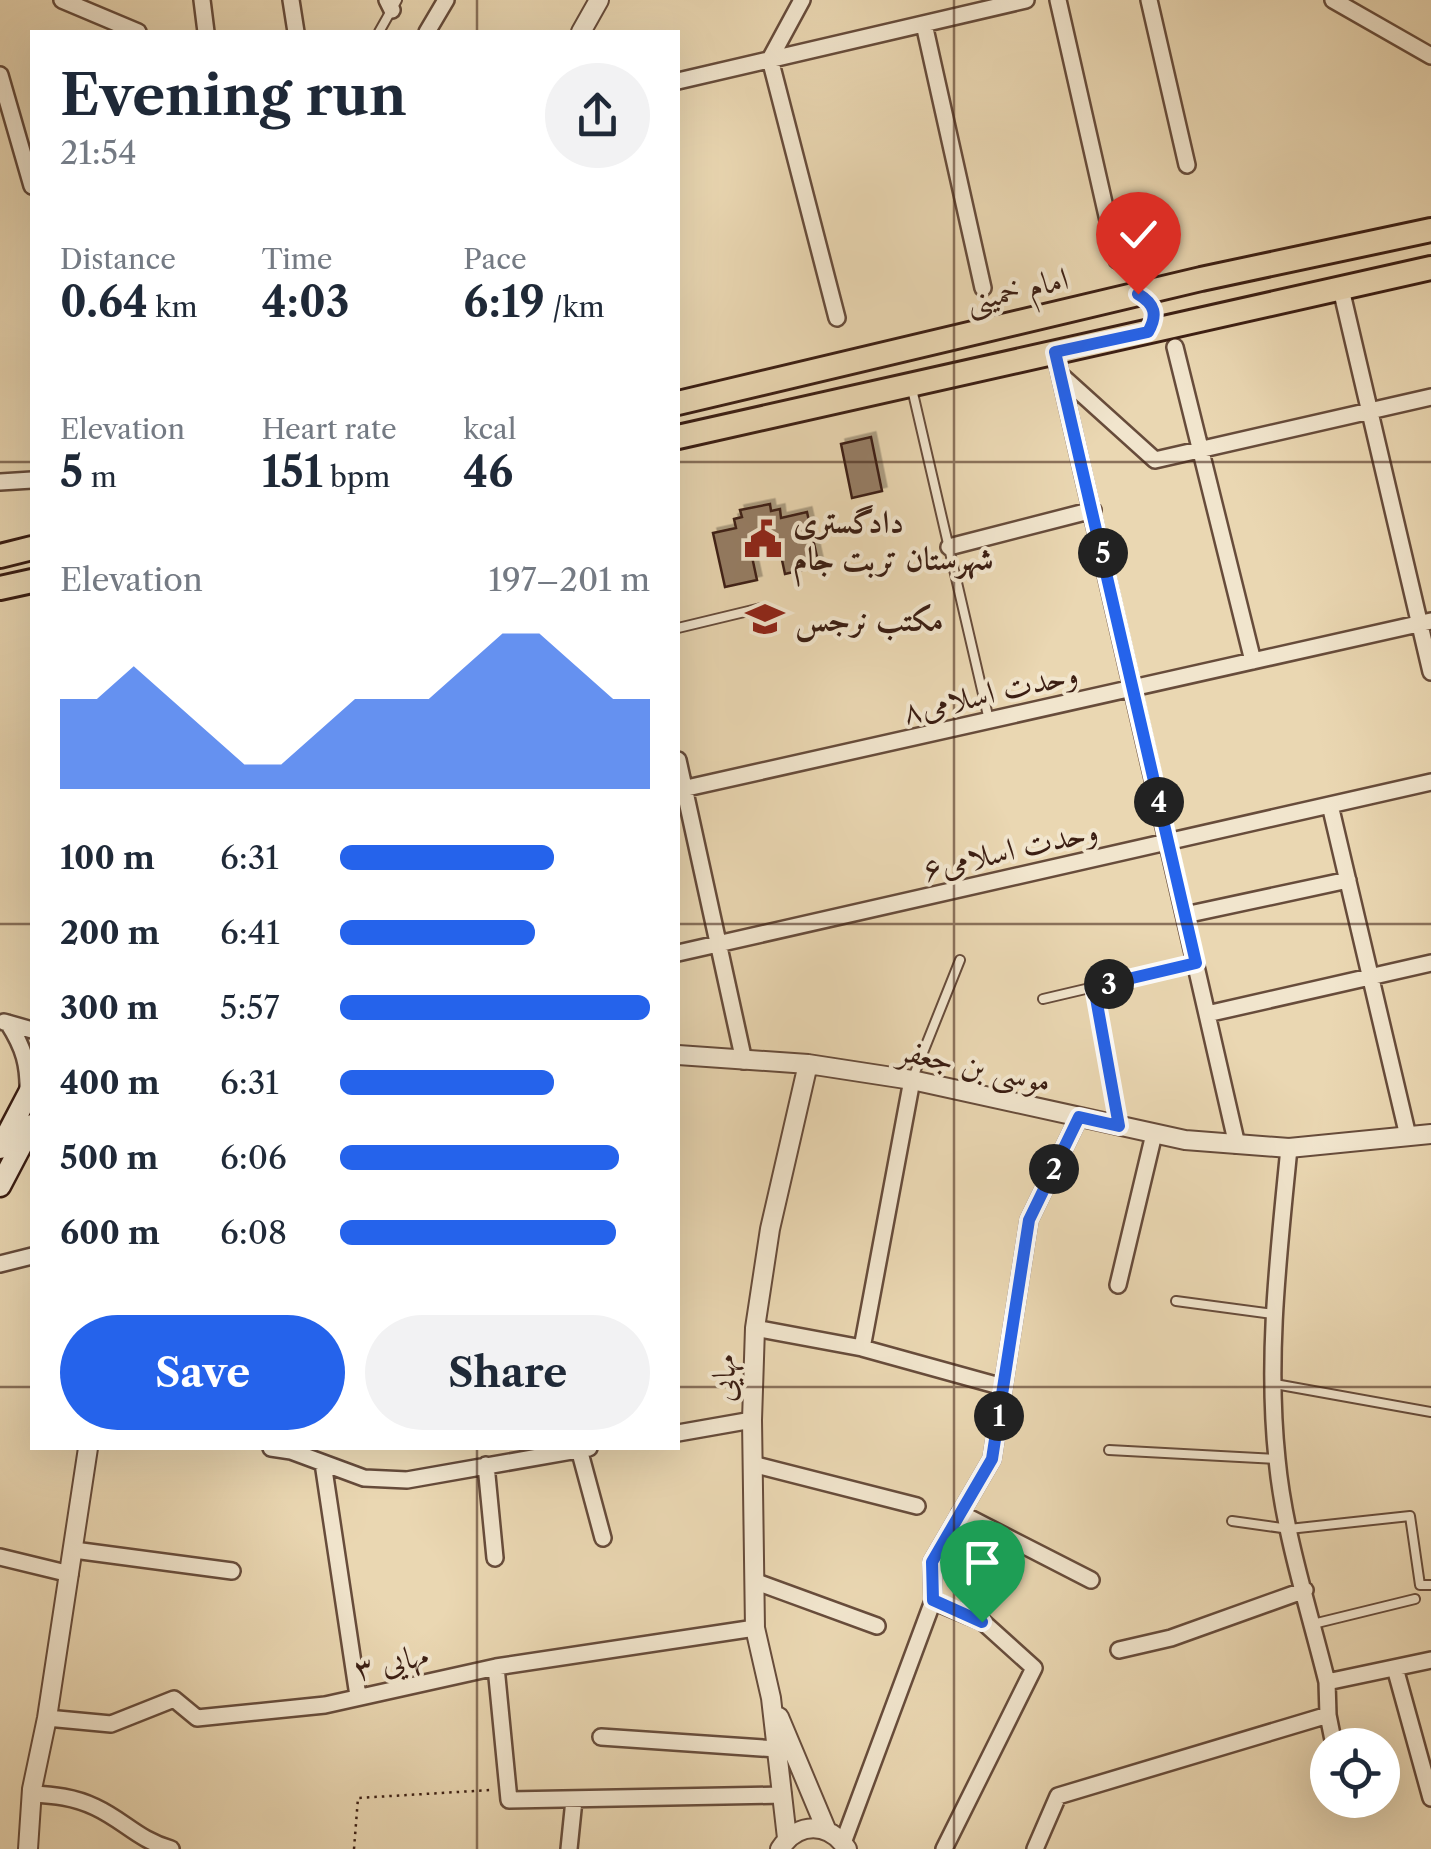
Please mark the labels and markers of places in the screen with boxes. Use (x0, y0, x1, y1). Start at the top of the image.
pin (1096, 192, 1181, 295)
place label: دادگستری شهرستان تربت جام (793, 502, 994, 587)
public building icon: دادگستری شهرستان تربت جام (742, 518, 784, 560)
pin: 5 (1078, 528, 1128, 578)
school or university icon: مكتب نرجس (744, 598, 786, 640)
place label: مكتب نرجس (795, 600, 943, 643)
pin: 4 (1134, 777, 1184, 827)
pin: 3 (1084, 959, 1134, 1009)
pin: 2 (1029, 1144, 1079, 1194)
pin: 1 (974, 1391, 1024, 1441)
pin (940, 1520, 1025, 1623)

